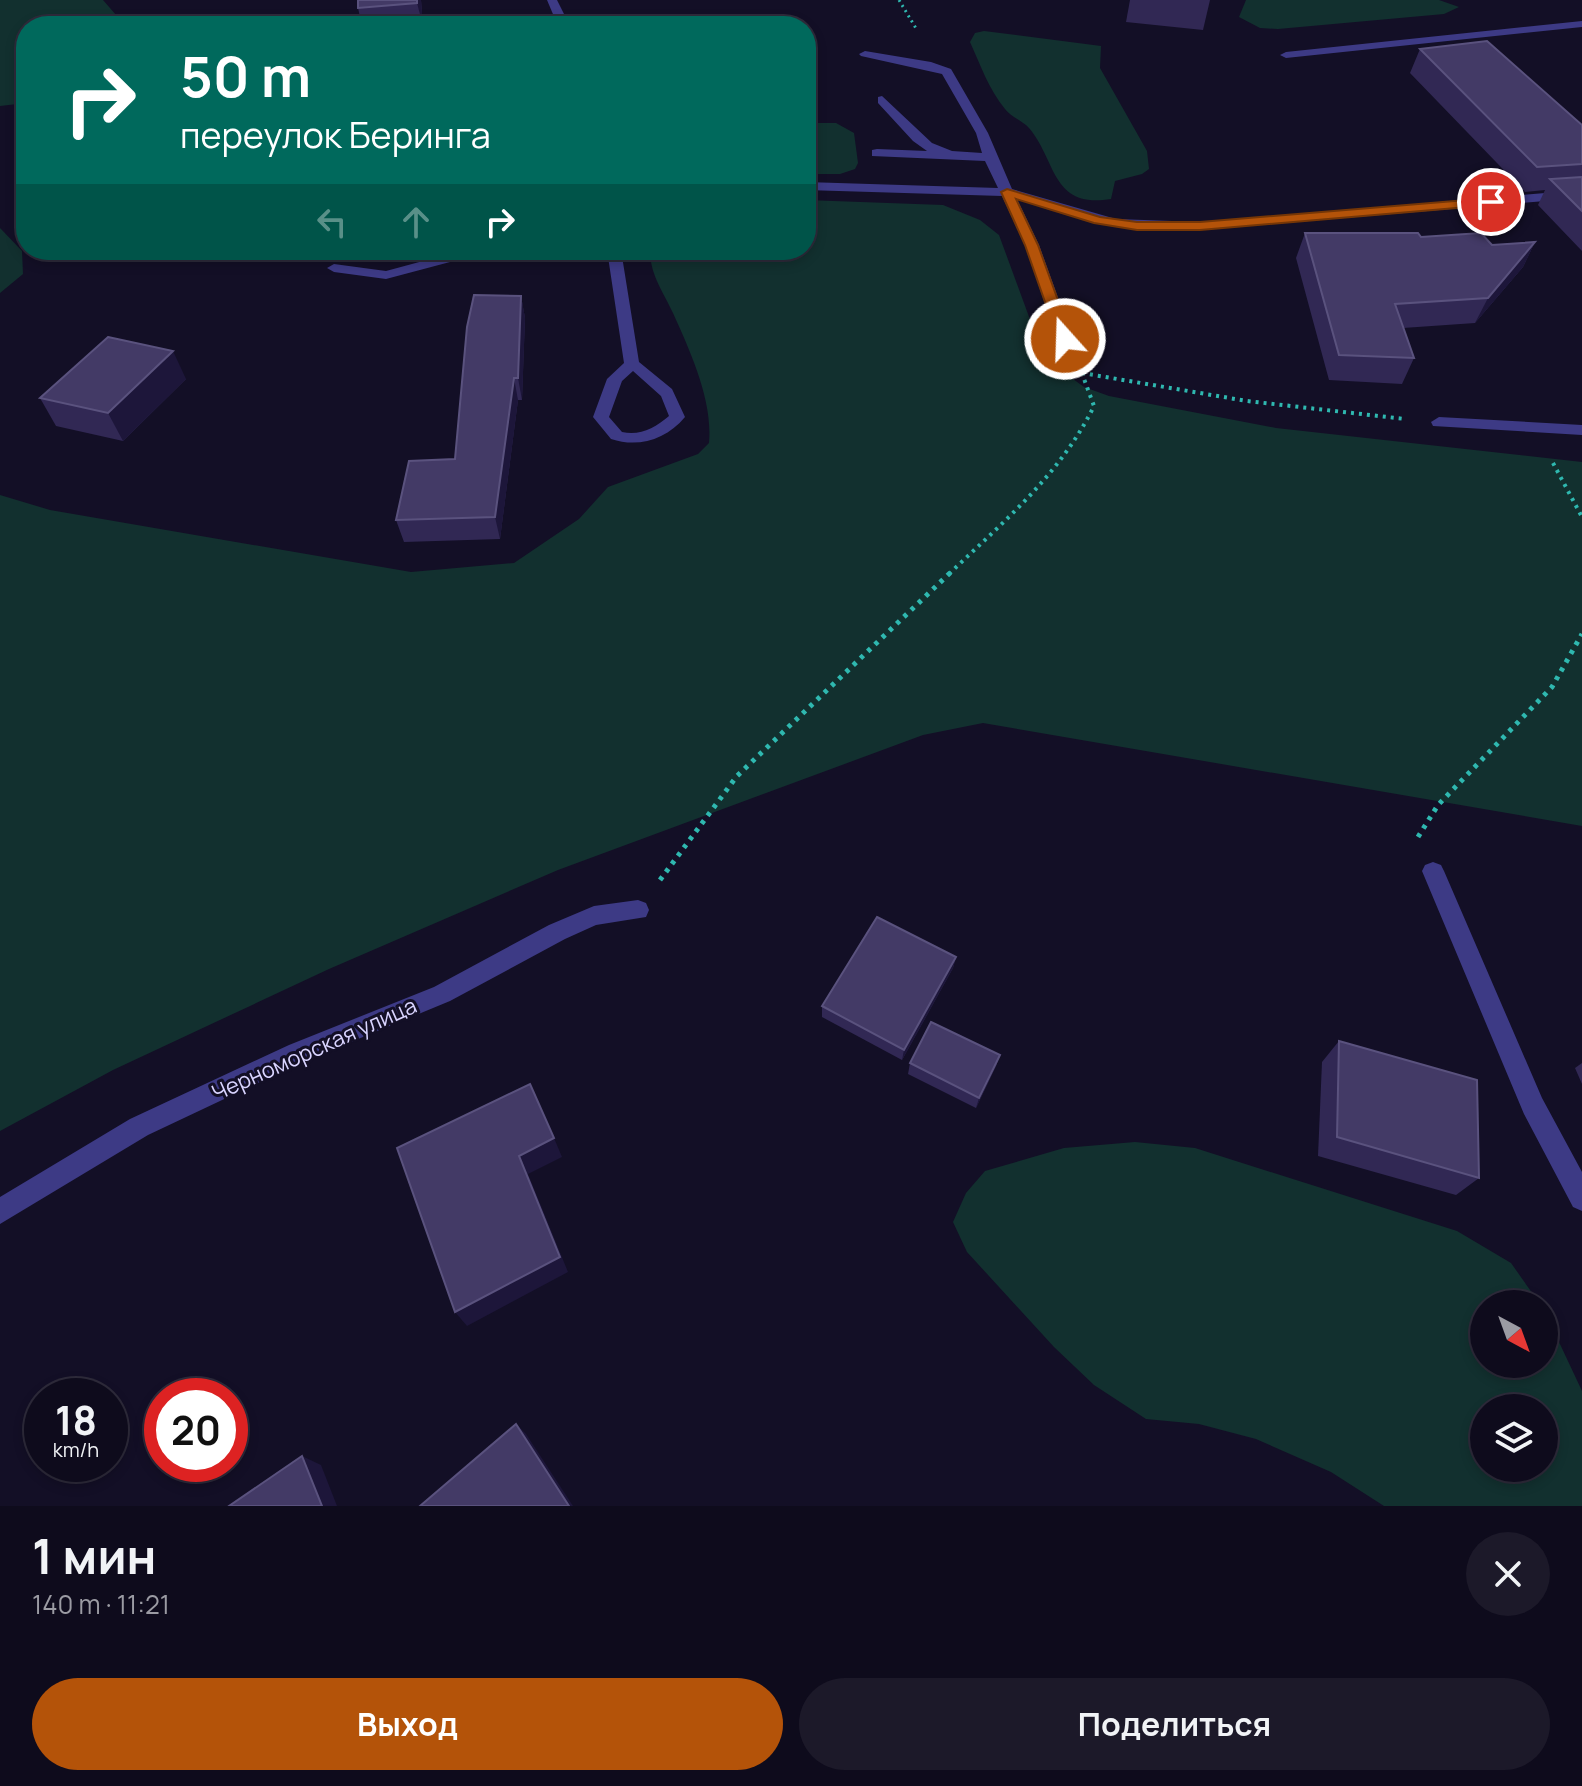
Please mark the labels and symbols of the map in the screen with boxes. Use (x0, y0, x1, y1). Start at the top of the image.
pin (1457, 168, 1525, 236)
position arrow (1023, 297, 1107, 381)
street label: Черноморская улица (207, 990, 421, 1108)
north arrow (1470, 1290, 1558, 1378)
speed limit sign: 20 (144, 1378, 248, 1482)

